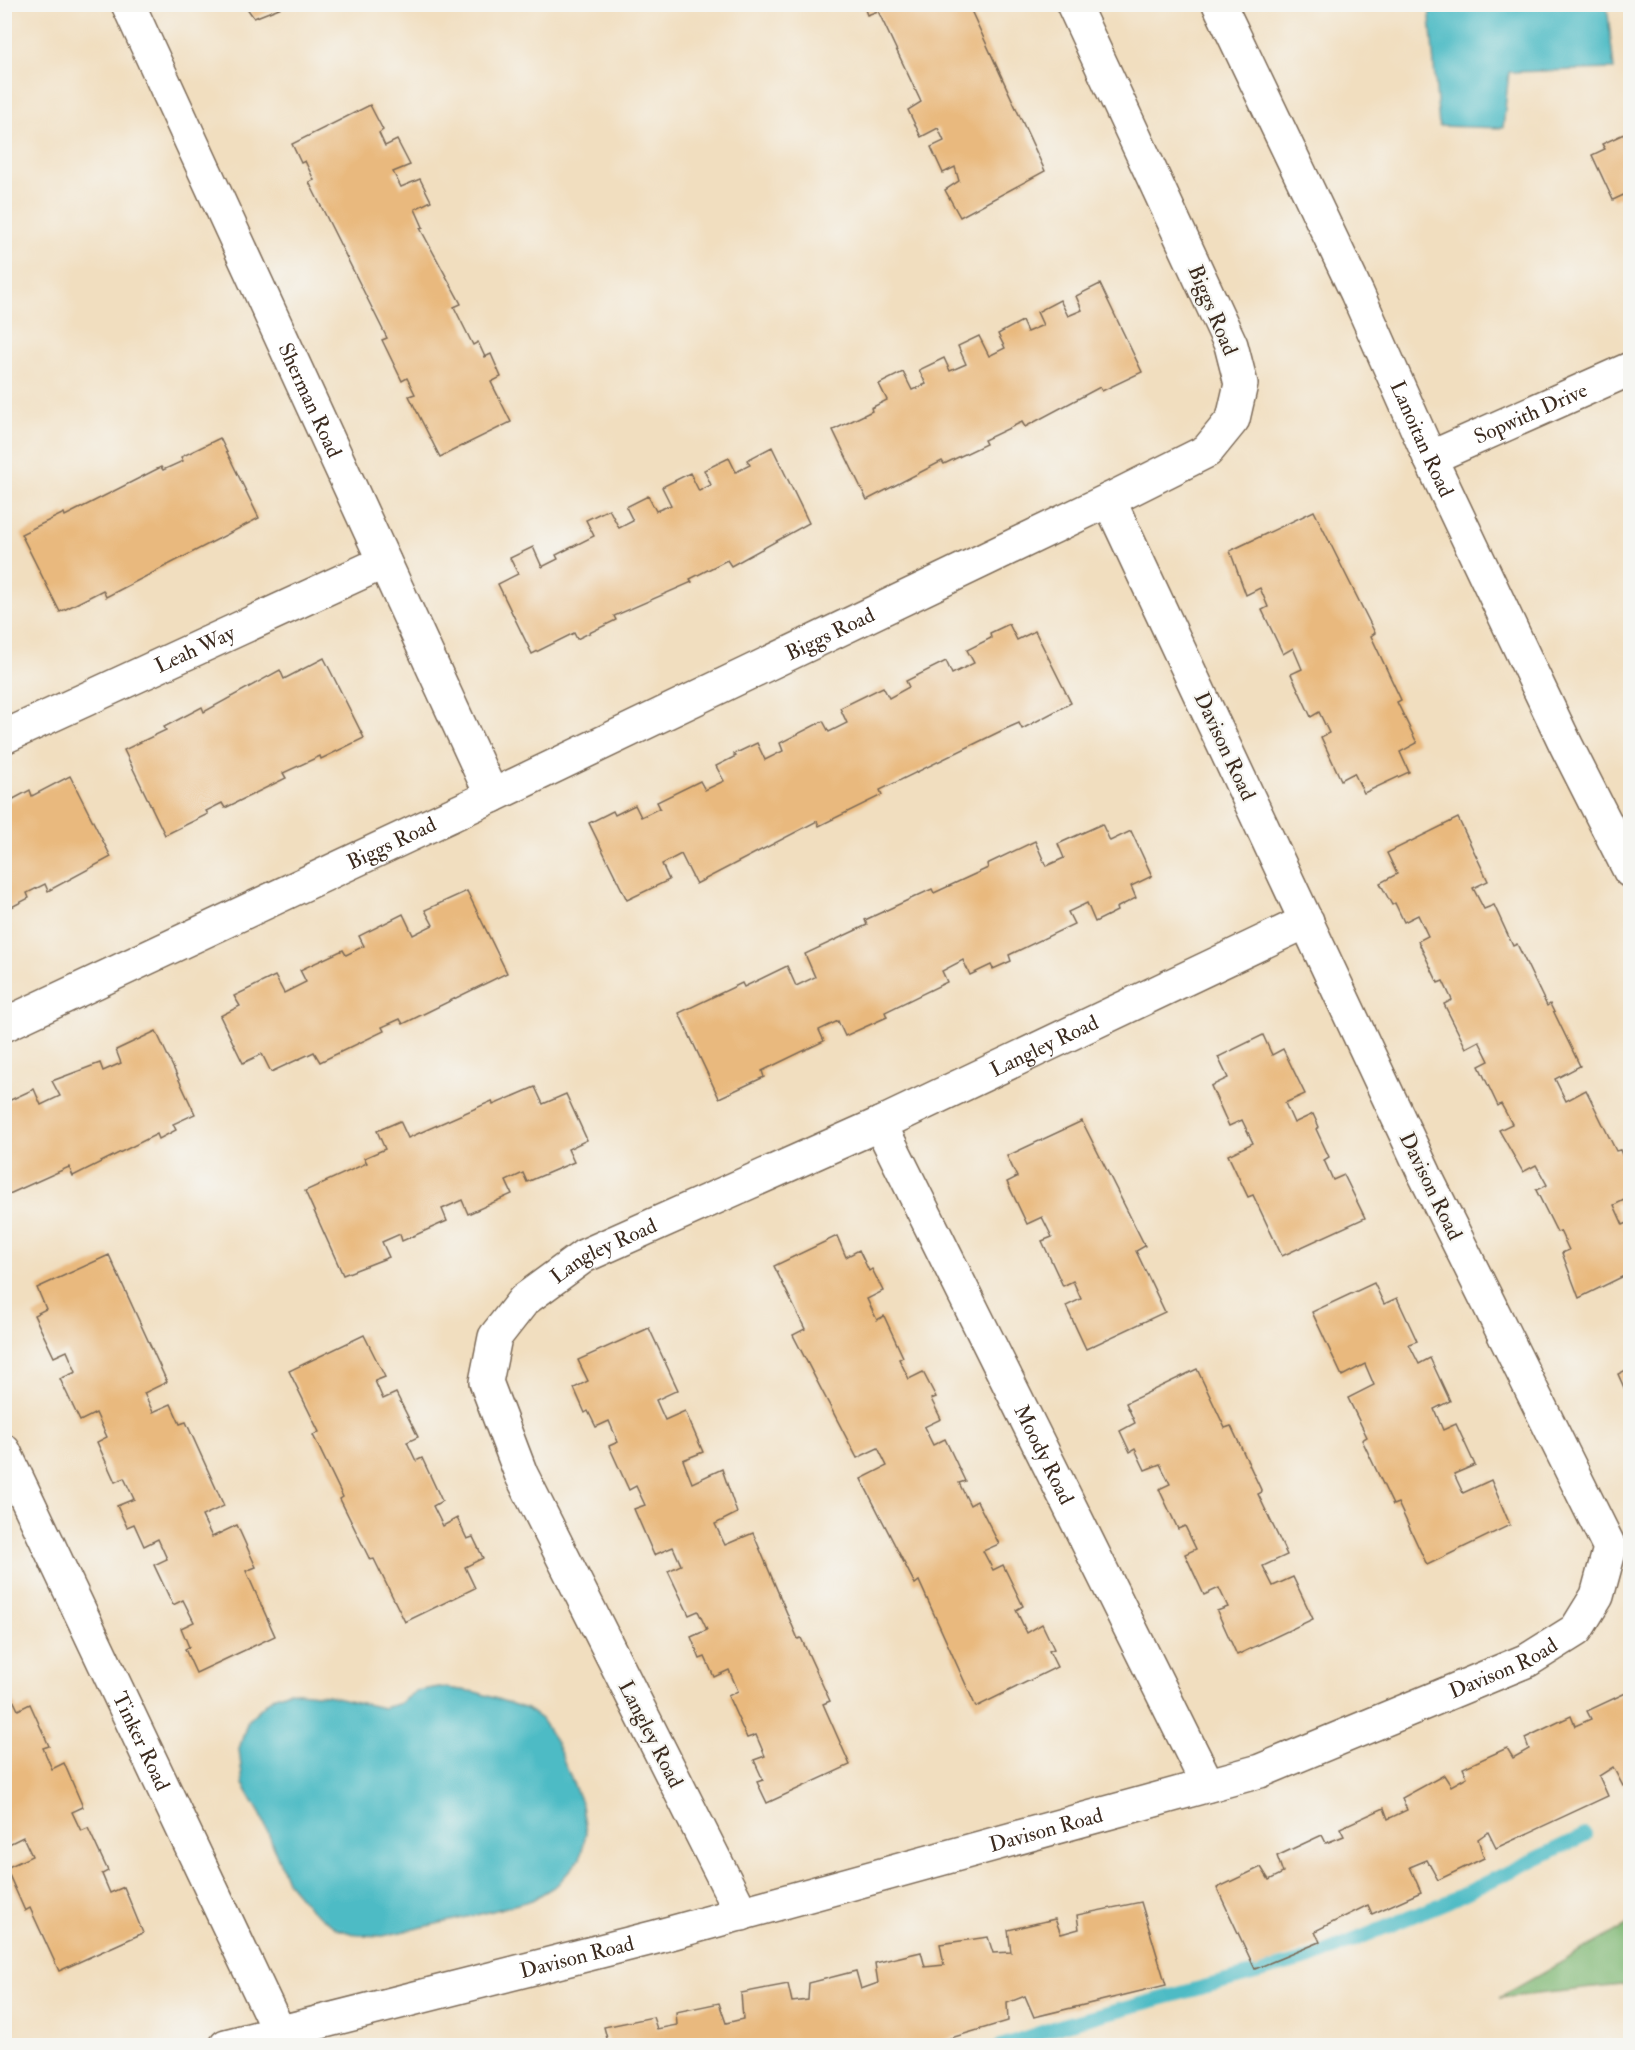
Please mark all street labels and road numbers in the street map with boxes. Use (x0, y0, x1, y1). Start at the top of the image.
street label: Biggs Road (1181, 261, 1244, 360)
street label: Sherman Road (272, 339, 348, 463)
street label: Lanoitan Road (1384, 377, 1460, 502)
street label: Sopwith Drive (1470, 377, 1592, 451)
street label: Biggs Road (781, 601, 880, 667)
street label: Leah Way (151, 619, 240, 680)
street label: Davison Road (1188, 688, 1262, 805)
street label: Biggs Road (343, 811, 441, 876)
street label: Langley Road (986, 1009, 1103, 1084)
street label: Davison Road (1393, 1128, 1469, 1245)
street label: Langley Road (545, 1212, 662, 1290)
street label: Moody Road (1007, 1400, 1080, 1510)
street label: Davison Road (1445, 1632, 1563, 1705)
street label: Langley Road (612, 1676, 689, 1793)
street label: Tinker Road (106, 1687, 176, 1796)
street label: Davison Road (986, 1802, 1106, 1859)
street label: Davison Road (517, 1930, 637, 1985)

